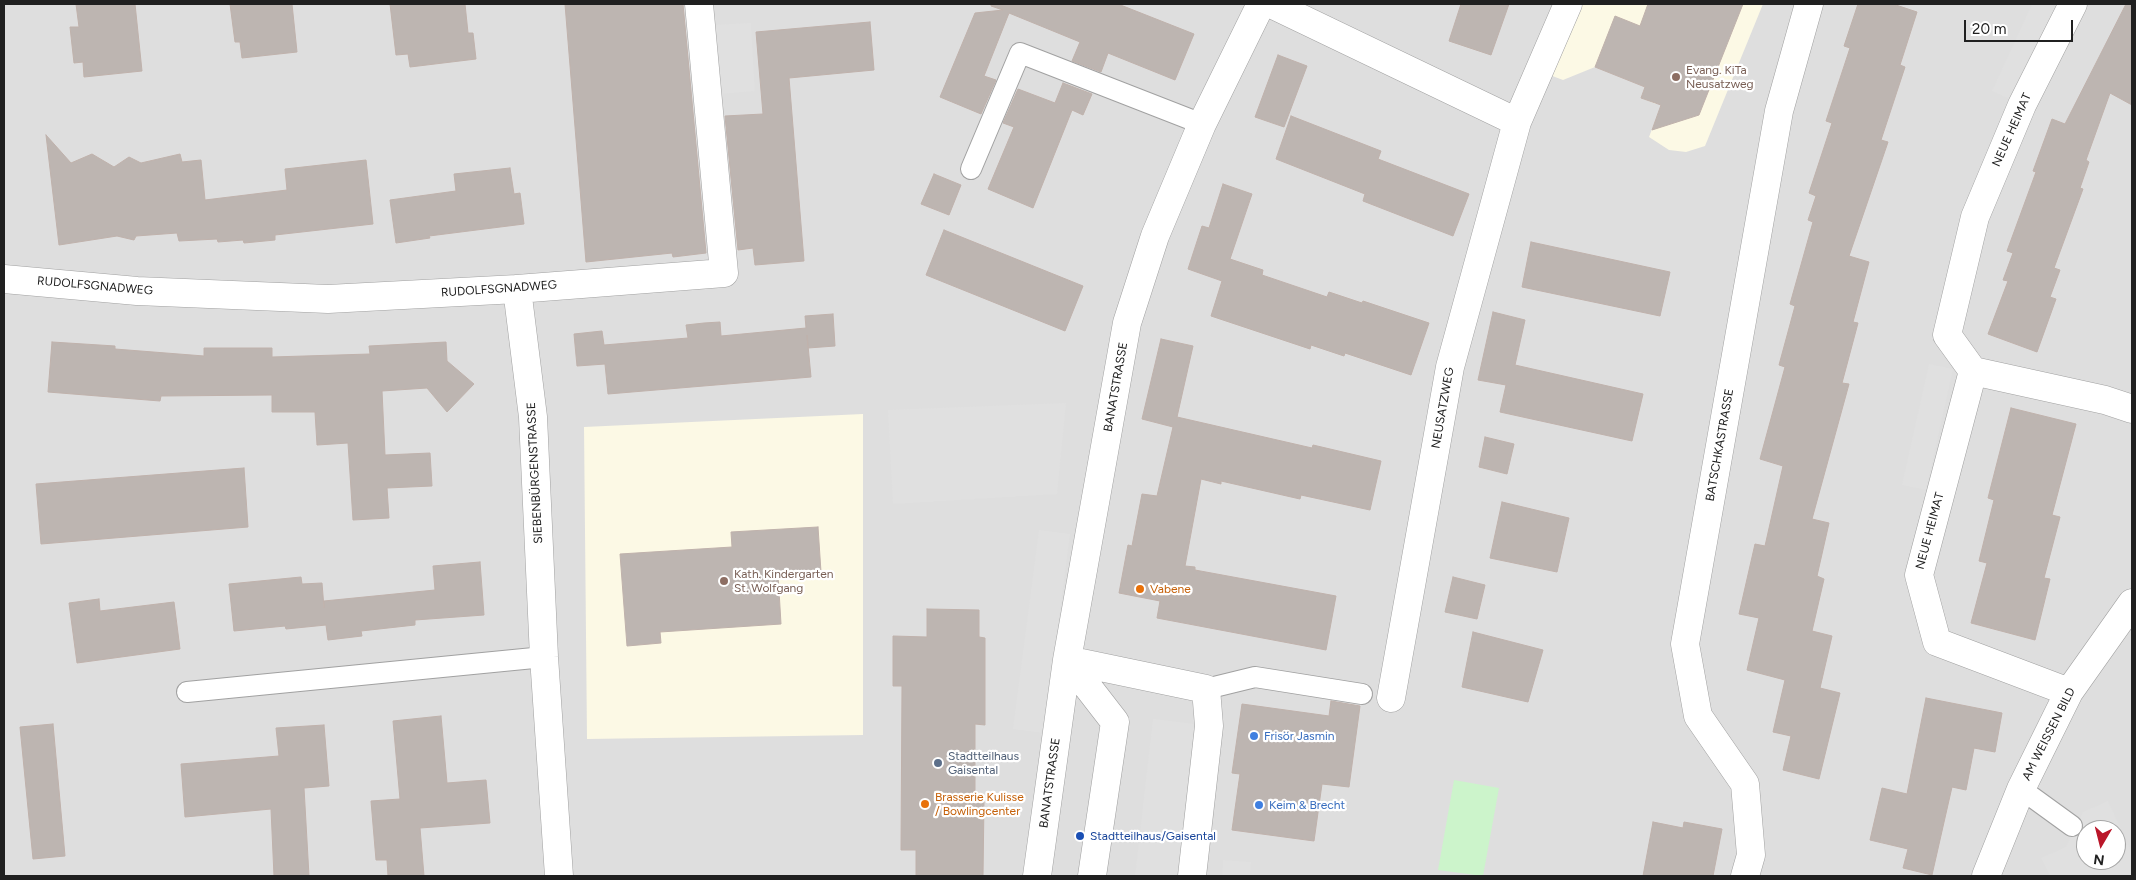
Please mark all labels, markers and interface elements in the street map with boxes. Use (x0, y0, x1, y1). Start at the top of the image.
scale bar (1966, 10, 2075, 42)
text: 20 m (1972, 20, 2006, 38)
place label: Evang. KiTa Neusatzweg (1686, 63, 1754, 91)
marker: Evang. KiTa Neusatzweg (1670, 71, 1682, 83)
street label: NEUE HEIMAT (1989, 91, 2035, 169)
street label: RUDOLFSGNADWEG (37, 274, 153, 298)
street label: RUDOLFSGNADWEG (441, 278, 557, 300)
street label: BANATSTRASSE (1101, 341, 1131, 433)
street label: NEUSATZWEG (1429, 366, 1457, 450)
street label: BATSCHKASTRASSE (1703, 388, 1737, 502)
street label: SIEBENBÜRGENSTRASSE (524, 402, 546, 544)
street label: NEUE HEIMAT (1913, 491, 1947, 571)
place label: Kath. Kindergarten St. Wolfgang (734, 567, 833, 595)
marker: Kath. Kindergarten St. Wolfgang (718, 575, 730, 587)
place label: Vabene (1150, 582, 1191, 596)
marker: Vabene (1134, 583, 1146, 595)
street label: AM WEISSEN BILD (2019, 685, 2079, 783)
place label: Frisör Jasmin (1264, 729, 1334, 743)
marker: Frisör Jasmin (1248, 730, 1260, 742)
street label: BANATSTRASSE (1037, 737, 1063, 829)
place label: Stadtteilhaus Gaisental (948, 749, 1019, 777)
marker: Stadtteilhaus Gaisental (932, 757, 944, 769)
place label: Brasserie Kulisse / Bowlingcenter (935, 790, 1024, 818)
marker: Brasserie Kulisse / Bowlingcenter (919, 798, 931, 810)
place label: Keim & Brecht (1269, 798, 1345, 812)
marker: Keim & Brecht (1253, 799, 1265, 811)
north arrow (2076, 820, 2126, 870)
place label: Stadtteilhaus/Gaisental (1090, 829, 1216, 843)
marker: Stadtteilhaus/Gaisental (1074, 830, 1086, 842)
text: N (2092, 850, 2106, 869)

